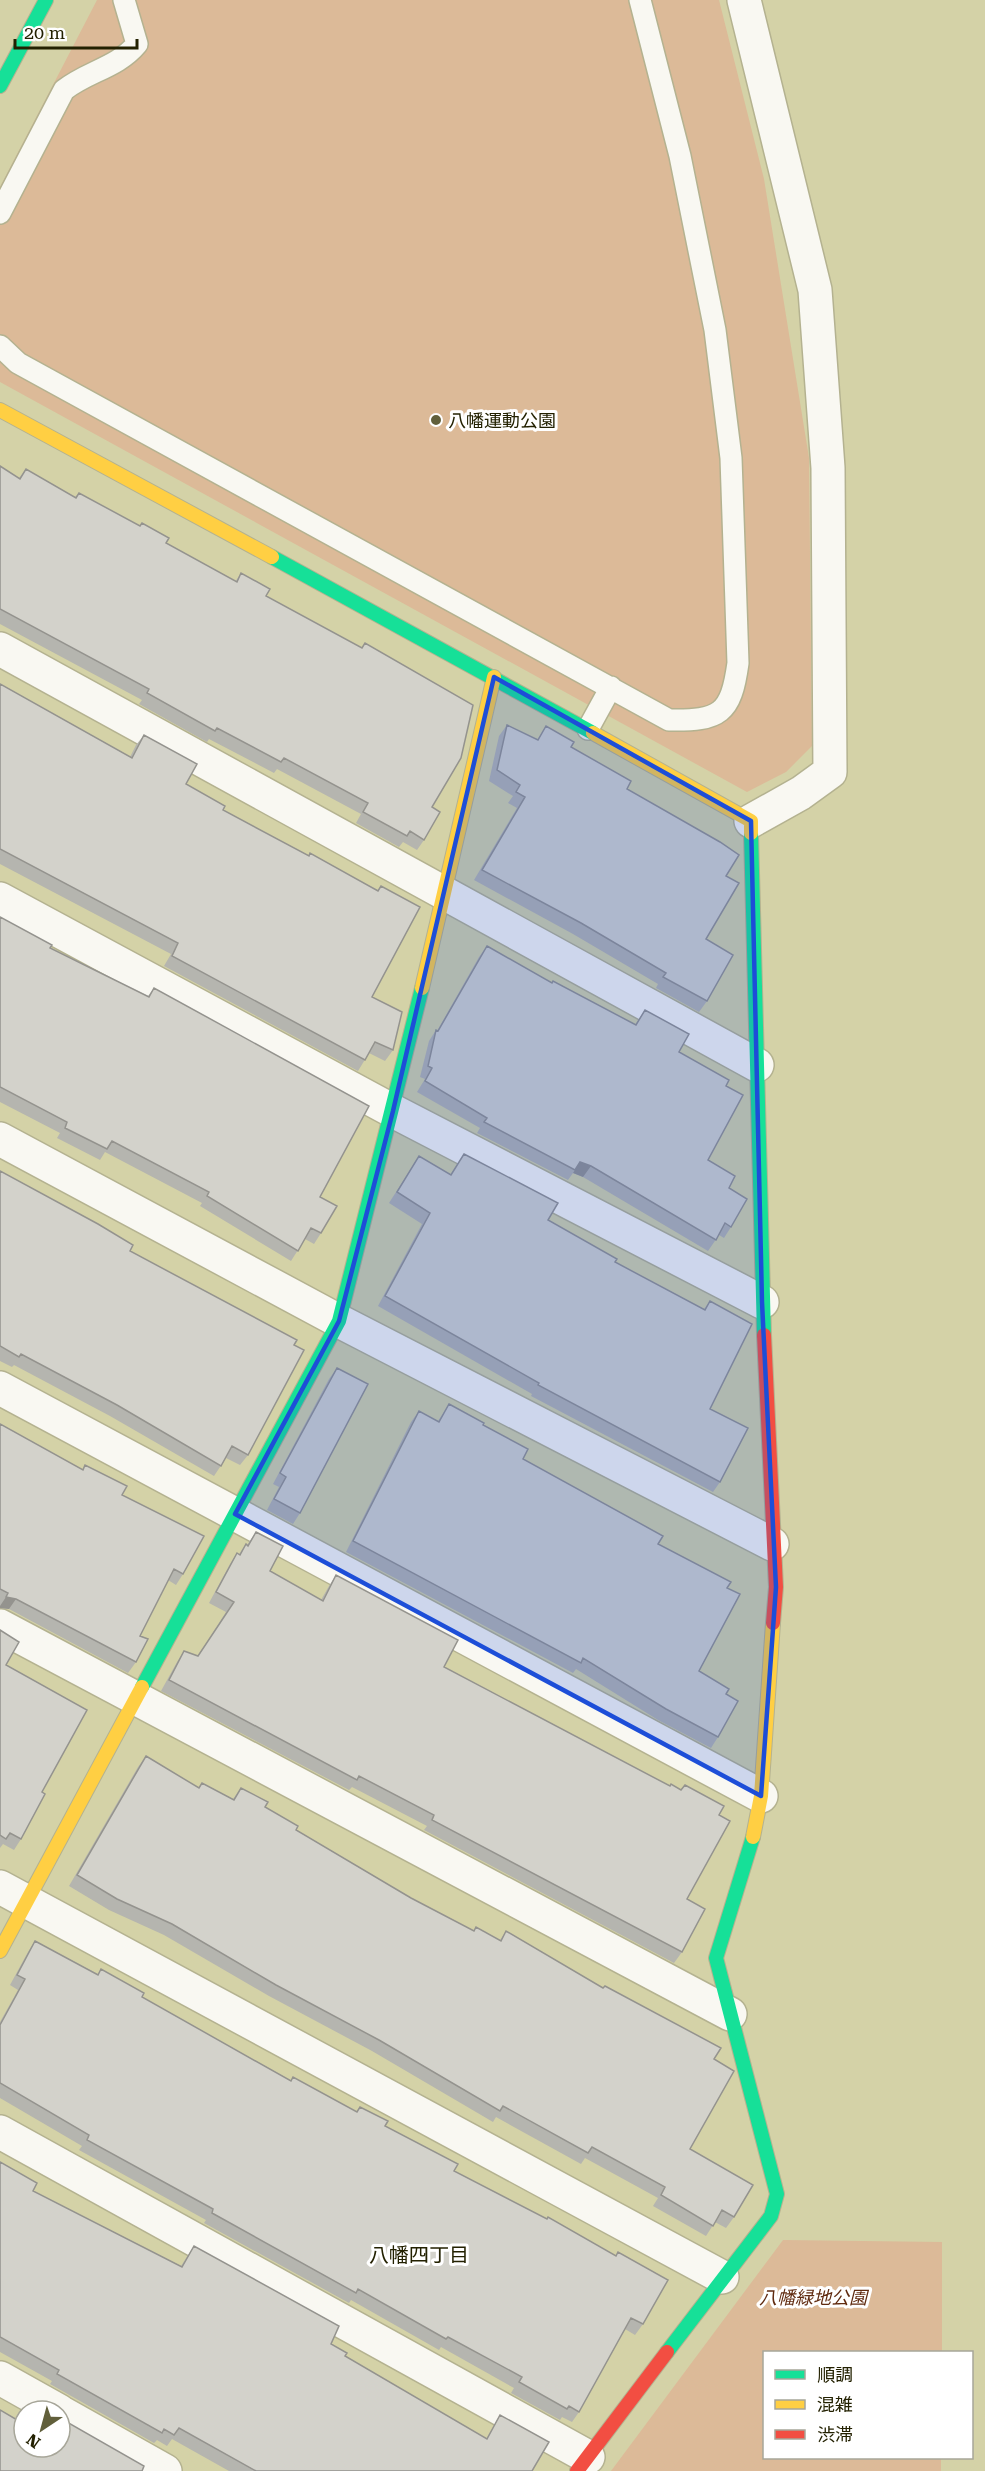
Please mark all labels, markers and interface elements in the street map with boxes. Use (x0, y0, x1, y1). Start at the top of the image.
scale bar (15, 12, 136, 50)
text: 20 m (24, 22, 65, 43)
place label: 八幡運動公園 (448, 410, 556, 431)
marker: 八幡運動公園 (429, 413, 443, 427)
district label: 八幡四丁目 (369, 2243, 469, 2267)
park label: 八幡緑地公園 (759, 2287, 870, 2308)
legend (763, 2351, 973, 2459)
text: 順調 (817, 2364, 853, 2385)
text: 混雑 (817, 2394, 853, 2415)
north arrow (12, 2399, 72, 2459)
text: 渋滞 (817, 2424, 853, 2445)
text: N (23, 2429, 44, 2452)

